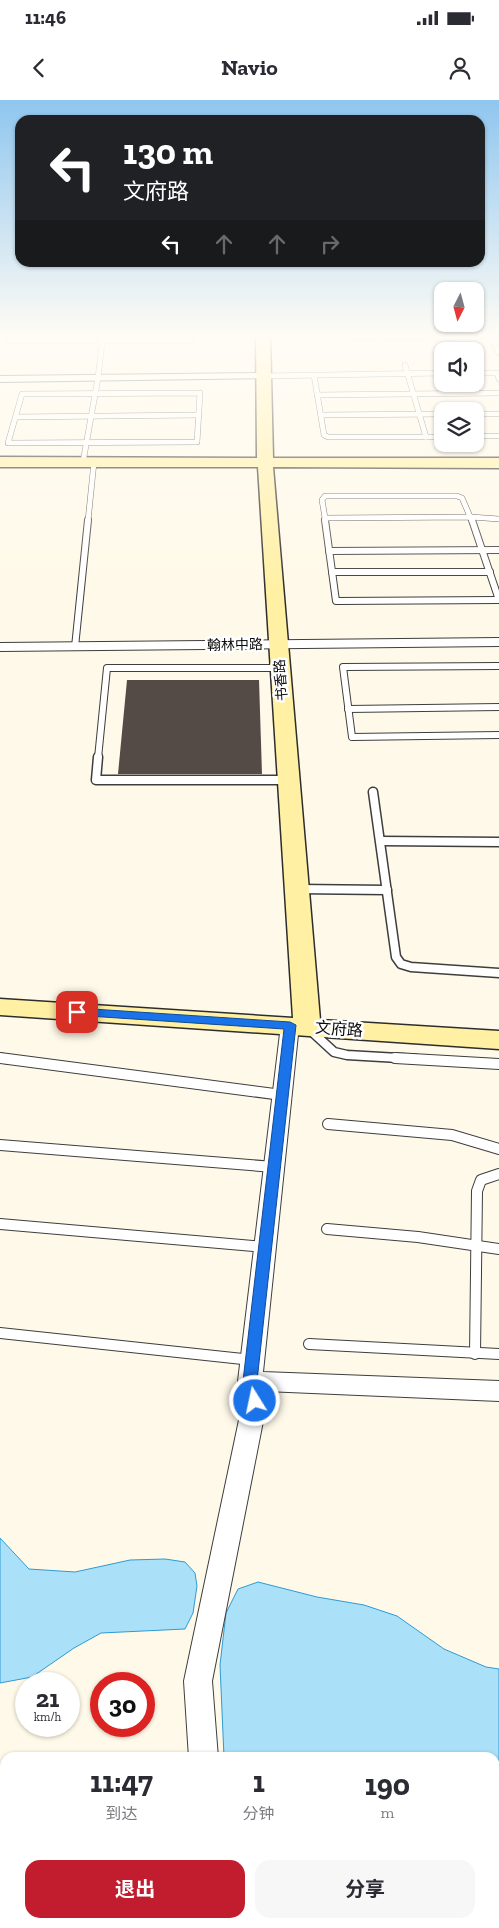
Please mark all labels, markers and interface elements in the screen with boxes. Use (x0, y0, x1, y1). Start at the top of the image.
text: 11:46 (25, 6, 66, 29)
icon: back (25, 54, 53, 82)
text: Navio (221, 54, 278, 81)
icon: person (446, 54, 474, 82)
text: 130 m (123, 131, 213, 173)
icon: left (40, 135, 105, 200)
text: 文府路 (123, 178, 189, 205)
icon: left (157, 230, 185, 258)
icon: ahead (210, 230, 238, 258)
icon: ahead (263, 230, 291, 258)
icon: right (316, 230, 344, 258)
north arrow (434, 282, 484, 332)
map controls (434, 282, 484, 452)
button: sound (434, 342, 484, 392)
button: layers (434, 402, 484, 452)
street label: 翰林中路 (207, 636, 263, 654)
street label: 书香路 (271, 658, 291, 702)
pin (56, 991, 98, 1033)
icon: arrive (63, 998, 91, 1026)
street label: 文府路 (314, 1018, 364, 1040)
position arrow (228, 1374, 280, 1426)
speed limit sign: 30 (90, 1672, 155, 1737)
text: 21 (36, 1683, 59, 1713)
text: km/h (34, 1710, 61, 1724)
text: 11:47 (90, 1764, 153, 1800)
text: 1 (253, 1764, 265, 1800)
text: 190 (365, 1767, 410, 1803)
text: m (380, 1803, 394, 1822)
text: 到达 (105, 1804, 137, 1823)
text: 分钟 (243, 1804, 275, 1823)
button: 退出 (25, 1860, 245, 1918)
button: 分享 (255, 1860, 475, 1918)

